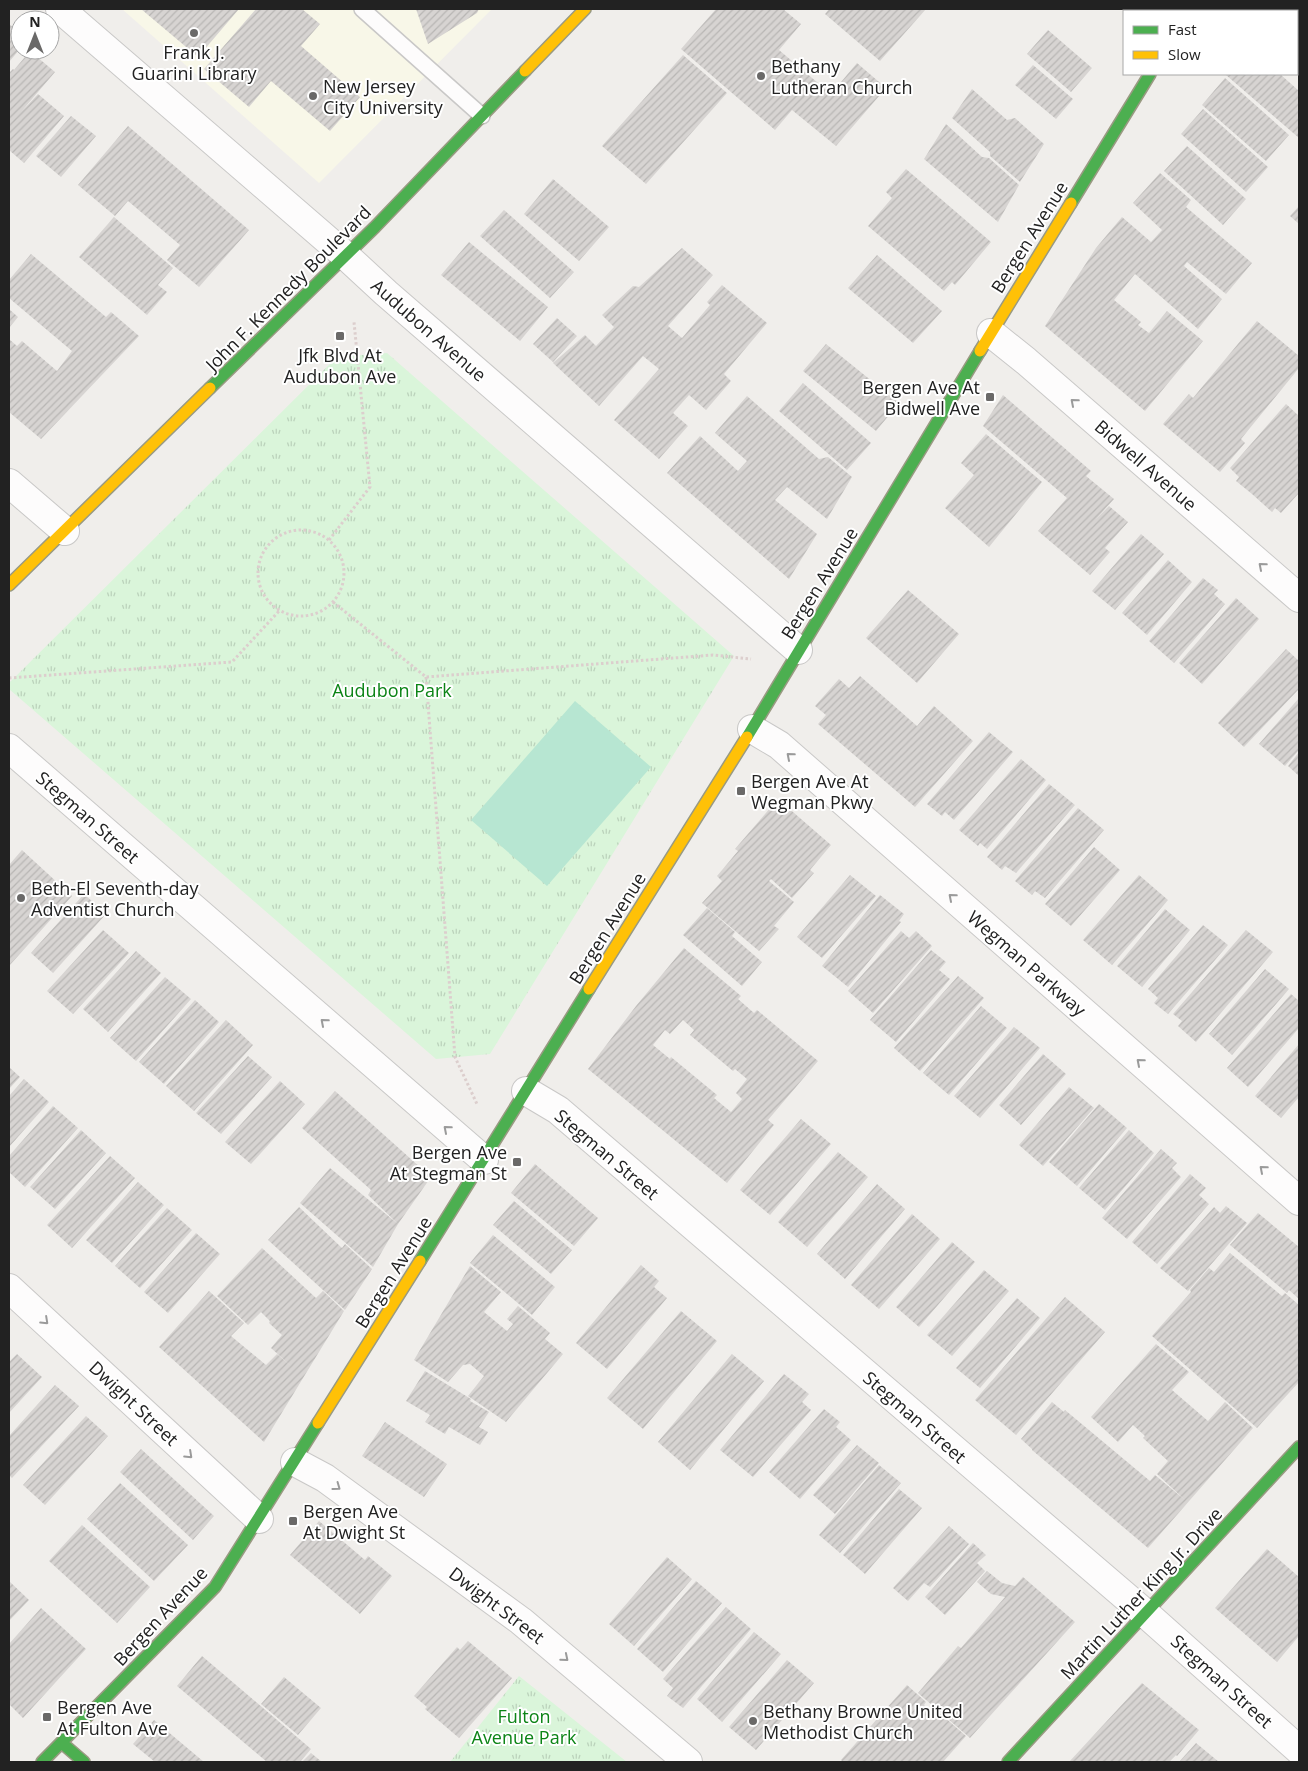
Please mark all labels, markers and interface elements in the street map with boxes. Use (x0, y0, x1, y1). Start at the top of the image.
north arrow (10, 10, 60, 60)
legend (1123, 10, 1298, 75)
text: N (29, 12, 41, 31)
text: Fast (1168, 19, 1197, 39)
marker: Frank J. Guarini Library (188, 27, 200, 39)
place label: Frank J. Guarini Library (132, 40, 257, 85)
text: Slow (1168, 44, 1201, 64)
place label: Bethany Lutheran Church (771, 54, 913, 99)
marker: Bethany Lutheran Church (755, 70, 767, 82)
place label: New Jersey City University (323, 74, 444, 119)
marker: New Jersey City University (307, 90, 319, 102)
street label: Bergen Avenue (985, 177, 1073, 297)
street label: John F. Kennedy Boulevard (199, 200, 376, 377)
street label: Audubon Avenue (367, 273, 491, 387)
marker: Jfk Blvd At Audubon Ave (334, 330, 346, 342)
place label: Jfk Blvd At Audubon Ave (284, 343, 396, 388)
place label: Bergen Ave At Bidwell Ave (862, 375, 980, 420)
marker: Bergen Ave At Bidwell Ave (984, 391, 996, 403)
one-way arrow (1070, 399, 1079, 408)
street label: Bidwell Avenue (1090, 414, 1202, 516)
street label: Bergen Avenue (775, 523, 863, 643)
one-way arrow (1259, 563, 1268, 572)
park label: Audubon Park (332, 678, 452, 702)
one-way arrow (787, 752, 796, 761)
street label: Stegman Street (32, 766, 144, 868)
place label: Bergen Ave At Wegman Pkwy (751, 769, 874, 814)
marker: Bergen Ave At Wegman Pkwy (735, 785, 747, 797)
street label: Bergen Avenue (563, 868, 651, 988)
place label: Beth-El Seventh-day Adventist Church (31, 876, 200, 921)
marker: Beth-El Seventh-day Adventist Church (15, 892, 27, 904)
one-way arrow (949, 894, 958, 903)
street label: Wegman Parkway (963, 905, 1092, 1022)
one-way arrow (321, 1019, 330, 1028)
one-way arrow (1137, 1059, 1146, 1068)
street label: Stegman Street (550, 1103, 664, 1205)
one-way arrow (444, 1125, 453, 1134)
place label: Bergen Ave At Stegman St (390, 1140, 507, 1185)
marker: Bergen Ave At Stegman St (511, 1156, 523, 1168)
one-way arrow (1259, 1166, 1268, 1175)
street label: Bergen Avenue (349, 1212, 437, 1332)
one-way arrow (39, 1315, 48, 1324)
street label: Dwight Street (84, 1355, 184, 1451)
street label: Stegman Street (859, 1366, 971, 1468)
one-way arrow (184, 1449, 193, 1458)
one-way arrow (331, 1481, 341, 1490)
place label: Bergen Ave At Dwight St (303, 1499, 405, 1544)
street label: Martin Luther King Jr. Drive (1055, 1502, 1227, 1684)
marker: Bergen Ave At Dwight St (287, 1515, 299, 1527)
street label: Bergen Avenue (108, 1561, 212, 1671)
street label: Dwight Street (444, 1561, 550, 1649)
street label: Stegman Street (1166, 1629, 1278, 1733)
one-way arrow (559, 1653, 568, 1662)
place label: Bergen Ave At Fulton Ave (57, 1695, 168, 1740)
place label: Bethany Browne United Methodist Church (763, 1699, 963, 1744)
park label: Fulton Avenue Park (472, 1704, 577, 1749)
marker: Bergen Ave At Fulton Ave (41, 1711, 53, 1723)
marker: Bethany Browne United Methodist Church (747, 1715, 759, 1727)

